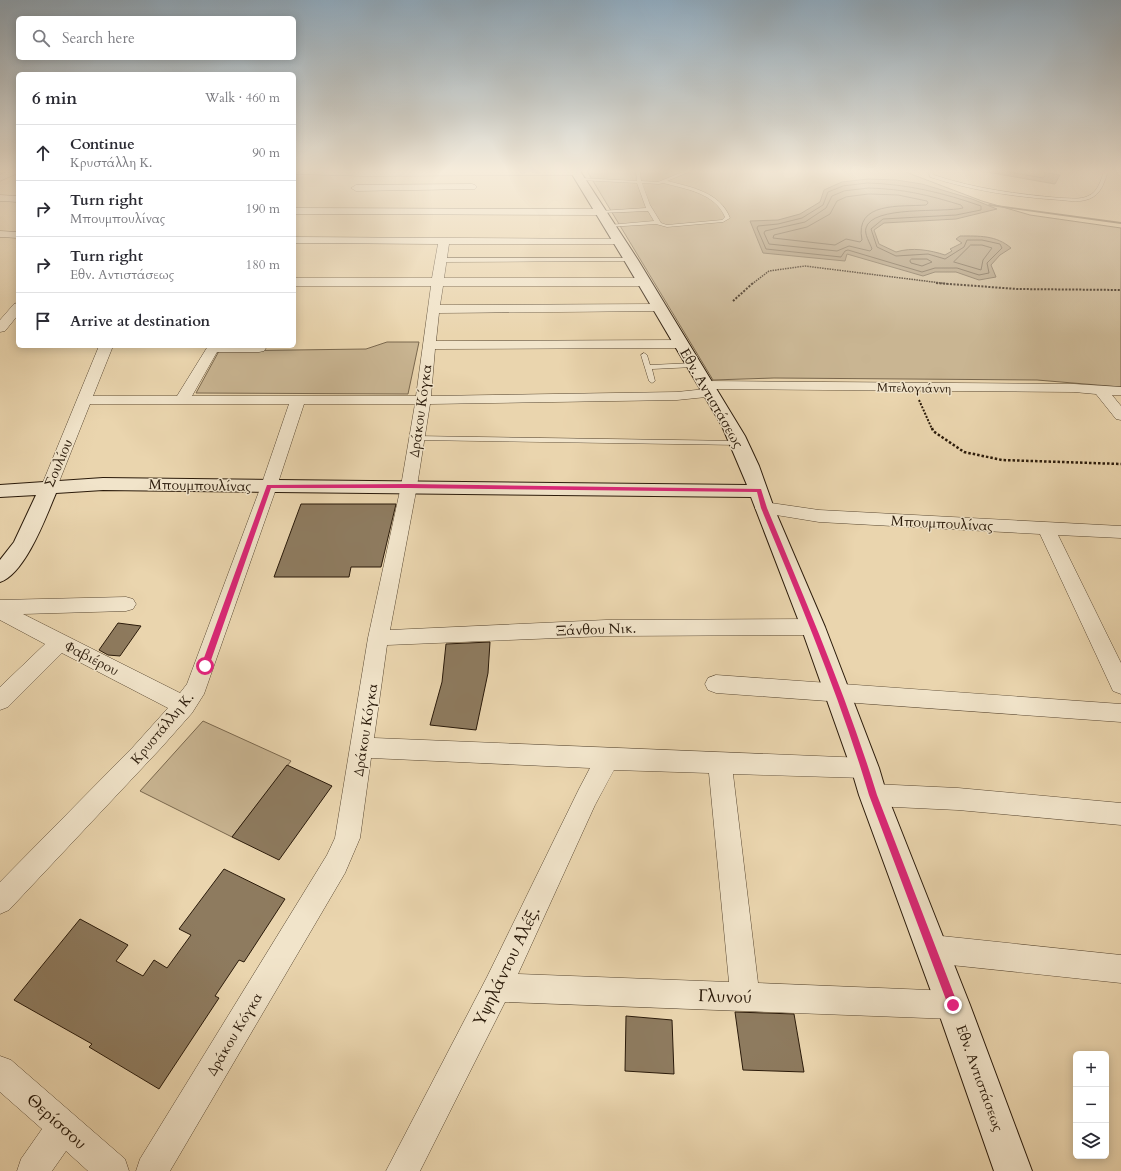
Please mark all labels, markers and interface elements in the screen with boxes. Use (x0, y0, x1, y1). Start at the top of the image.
search box (16, 16, 296, 60)
icon: search (30, 27, 52, 49)
text: Search here (62, 28, 135, 48)
text: 6 min (32, 87, 77, 110)
text: Walk · 460 m (205, 89, 280, 107)
text: Continue (70, 134, 135, 154)
icon: ahead (32, 142, 54, 164)
text: 90 m (252, 144, 280, 162)
text: Κρυστάλλη Κ. (70, 154, 152, 172)
text: Turn right (70, 190, 143, 210)
icon: right (32, 198, 54, 220)
text: 190 m (246, 200, 280, 218)
text: Μπουμπουλίνας (70, 210, 165, 228)
text: Turn right (70, 246, 143, 266)
icon: right (32, 254, 54, 276)
text: 180 m (246, 256, 280, 274)
text: Εθν. Αντιστάσεως (70, 266, 174, 284)
icon: arrive (32, 310, 54, 332)
text: Arrive at destination (70, 311, 210, 331)
street label: Εθν. Αντιστάσεως (675, 345, 748, 452)
street label: Δράκου Κόγκα (405, 363, 436, 459)
street label: Μπελογιάννη (877, 379, 951, 398)
street label: Σουλίου (40, 436, 77, 490)
street label: Μπουμπουλίνας (149, 475, 251, 496)
street label: Μπουμπουλίνας (890, 511, 994, 536)
street label: Ξάνθου Νικ. (556, 619, 636, 640)
street label: Φαβιέρου (61, 637, 122, 680)
route start (196, 657, 214, 675)
street label: Δράκου Κόγκα (349, 682, 382, 778)
street label: Κρυστάλλη Κ. (127, 688, 198, 768)
street label: Υψηλάντου Αλέξ. (467, 902, 545, 1030)
street label: Γλυνού (698, 984, 752, 1009)
street label: Δράκου Κόγκα (202, 989, 267, 1079)
route end (944, 996, 962, 1014)
street label: Εθν. Αντιστάσεως (951, 1022, 1008, 1134)
map controls (1073, 1051, 1109, 1159)
button: + (1073, 1051, 1109, 1087)
button: − (1073, 1087, 1109, 1123)
street label: Θερίσσου (21, 1088, 92, 1155)
button: layers (1073, 1123, 1109, 1159)

